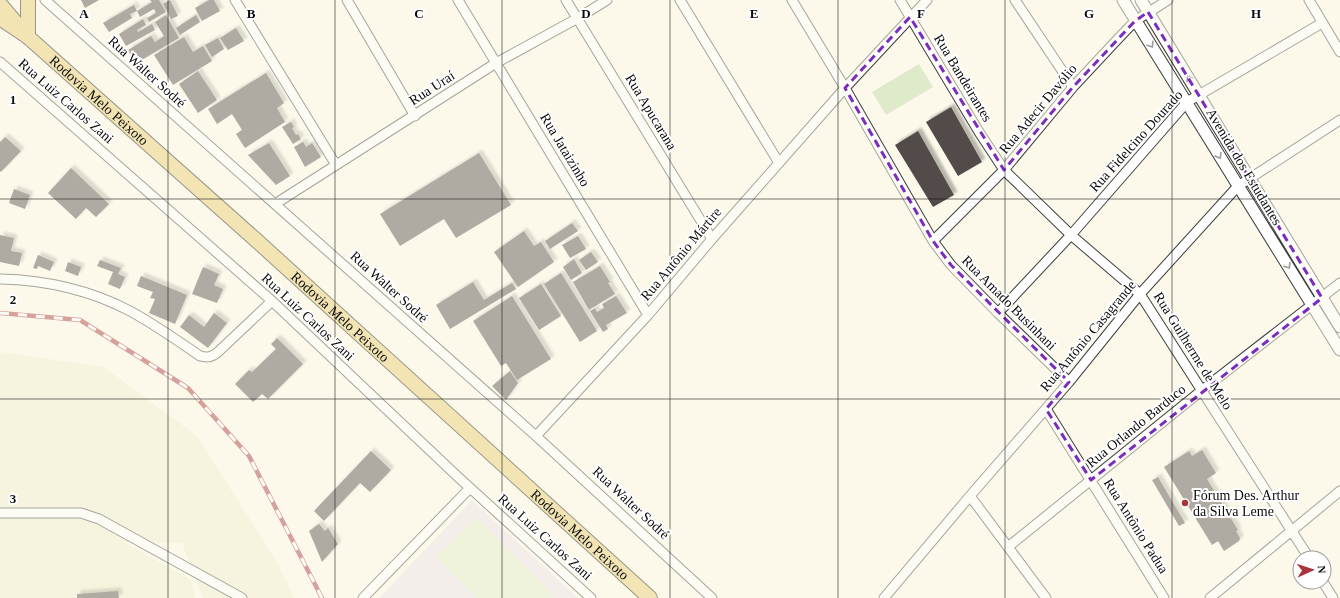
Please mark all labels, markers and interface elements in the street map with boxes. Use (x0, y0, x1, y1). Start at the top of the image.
text: A (79, 6, 89, 21)
text: B (247, 6, 256, 21)
text: C (414, 6, 424, 21)
text: D (581, 6, 591, 21)
text: E (750, 6, 758, 21)
text: F (917, 6, 925, 21)
text: G (1084, 6, 1094, 21)
text: H (1251, 6, 1261, 21)
street label: Rua Bandeirantes (931, 32, 995, 124)
street label: Rua Walter Sodré (105, 33, 189, 111)
one-way arrow (1146, 41, 1154, 48)
street label: Rodovia Melo Peixoto (47, 53, 151, 148)
street label: Rua Luiz Carlos Zani (15, 56, 117, 146)
street label: Rua Adecir Davólio (996, 61, 1080, 157)
street label: Rua Uraí (407, 68, 458, 108)
street label: Rua Apucarana (622, 71, 680, 153)
one-way arrow (1186, 75, 1194, 82)
street label: Rua Fidelcino Dourado (1086, 87, 1186, 195)
text: 1 (10, 92, 16, 107)
street label: Avenida dos Estudantes (1203, 106, 1285, 228)
street label: Rua Jataizinho (537, 111, 593, 189)
one-way arrow (1215, 152, 1222, 159)
street label: Rua Antônio Mártire (638, 204, 724, 304)
street label: Rua Walter Sodré (347, 248, 431, 326)
street label: Rua Amado Businhani (959, 253, 1059, 353)
one-way arrow (1283, 262, 1290, 269)
street label: Rodovia Melo Peixoto (288, 268, 392, 365)
street label: Rua Luiz Carlos Zani (259, 270, 357, 364)
street label: Rua Antônio Casagrande (1037, 278, 1139, 394)
street label: Rua Guilherme de Melo (1151, 289, 1235, 413)
text: 2 (10, 292, 16, 307)
street label: Rua Orlando Barduco (1084, 382, 1188, 470)
street label: Rua Walter Sodré (590, 464, 672, 542)
street label: Rua Antônio Padua (1101, 476, 1172, 577)
street label: Rodovia Melo Peixoto (528, 486, 632, 583)
place label: Fórum Des. Arthur da Silva Leme (1193, 488, 1300, 519)
text: 3 (10, 491, 17, 506)
street label: Rua Luiz Carlos Zani (495, 491, 595, 583)
marker: Fórum Des. Arthur da Silva Leme (1180, 498, 1190, 508)
north arrow (1292, 550, 1332, 590)
text: N (1316, 565, 1328, 574)

